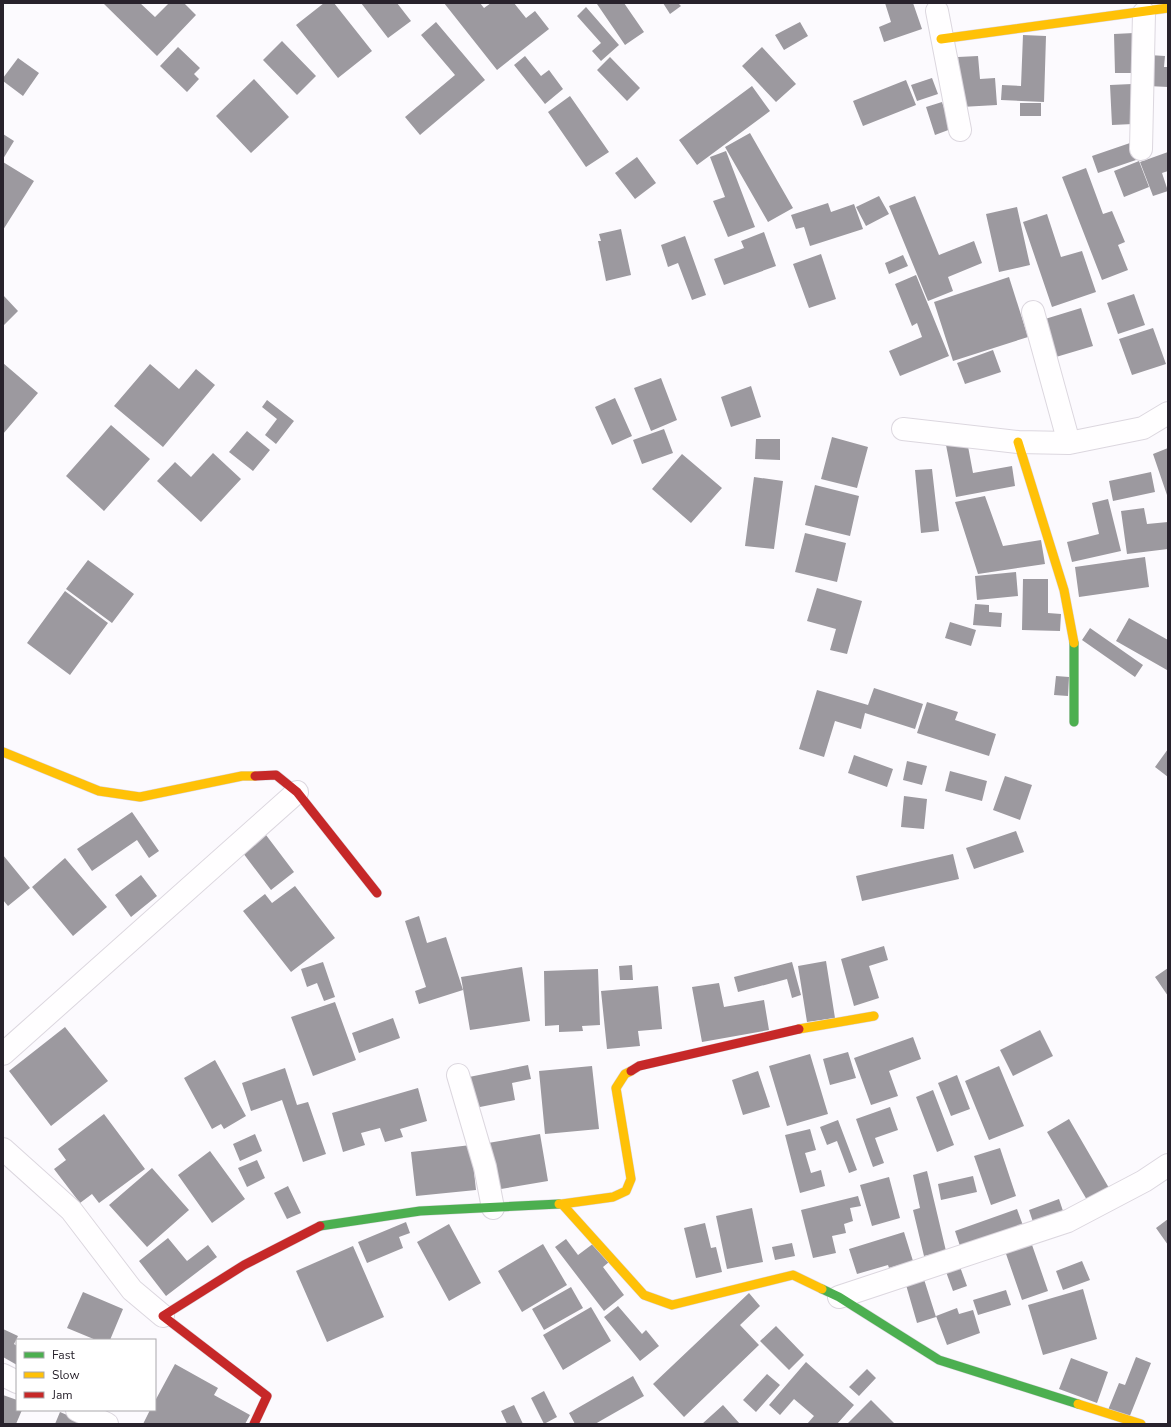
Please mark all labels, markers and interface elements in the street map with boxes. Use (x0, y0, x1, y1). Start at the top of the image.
legend (16, 1339, 156, 1411)
text: Fast (52, 1347, 75, 1363)
text: Slow (52, 1367, 80, 1383)
text: Jam (51, 1387, 73, 1403)

